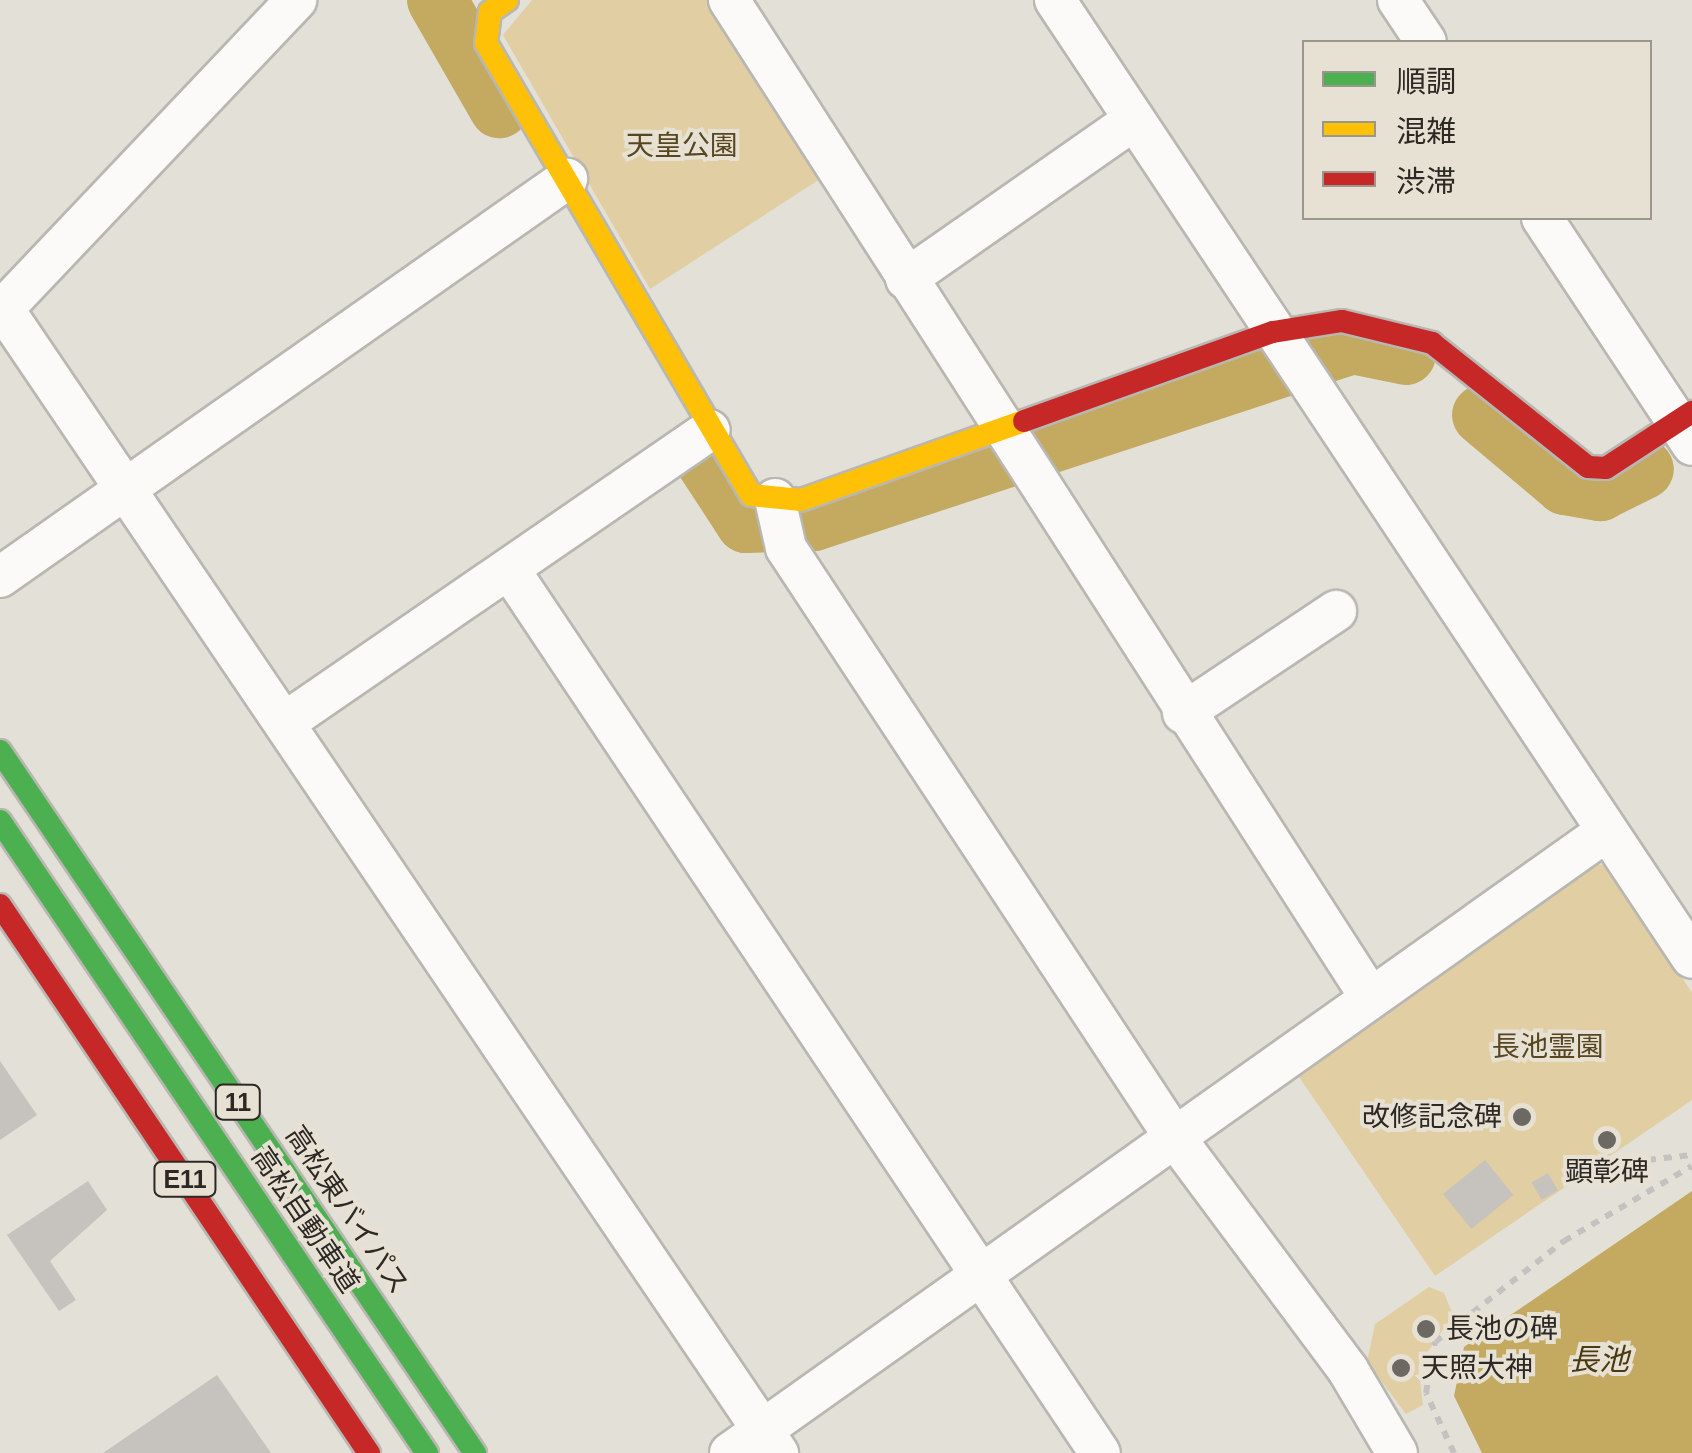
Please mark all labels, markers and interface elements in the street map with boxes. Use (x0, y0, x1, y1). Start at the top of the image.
legend (1302, 40, 1652, 220)
text: 順調 (1396, 65, 1456, 98)
text: 混雑 (1396, 115, 1456, 148)
park label: 天皇公園 (626, 129, 738, 163)
text: 渋滞 (1396, 165, 1456, 198)
park label: 長池霊園 (1492, 1030, 1604, 1064)
road number: 11 (213, 1082, 263, 1122)
place label: 改修記念碑 (1362, 1100, 1502, 1134)
marker: 改修記念碑 (1511, 1106, 1533, 1128)
street label: 高松東バイパス (278, 1119, 416, 1301)
marker: 顕彰碑 (1596, 1129, 1618, 1151)
street label: 高松自動車道 (244, 1141, 366, 1299)
place label: 顕彰碑 (1565, 1155, 1649, 1189)
road number: E11 (152, 1159, 218, 1199)
place label: 長池の碑 (1446, 1312, 1558, 1346)
marker: 長池の碑 (1415, 1318, 1437, 1340)
water label: 長池 (1569, 1342, 1629, 1378)
place label: 天照大神 (1421, 1351, 1533, 1385)
marker: 天照大神 (1390, 1357, 1412, 1379)

